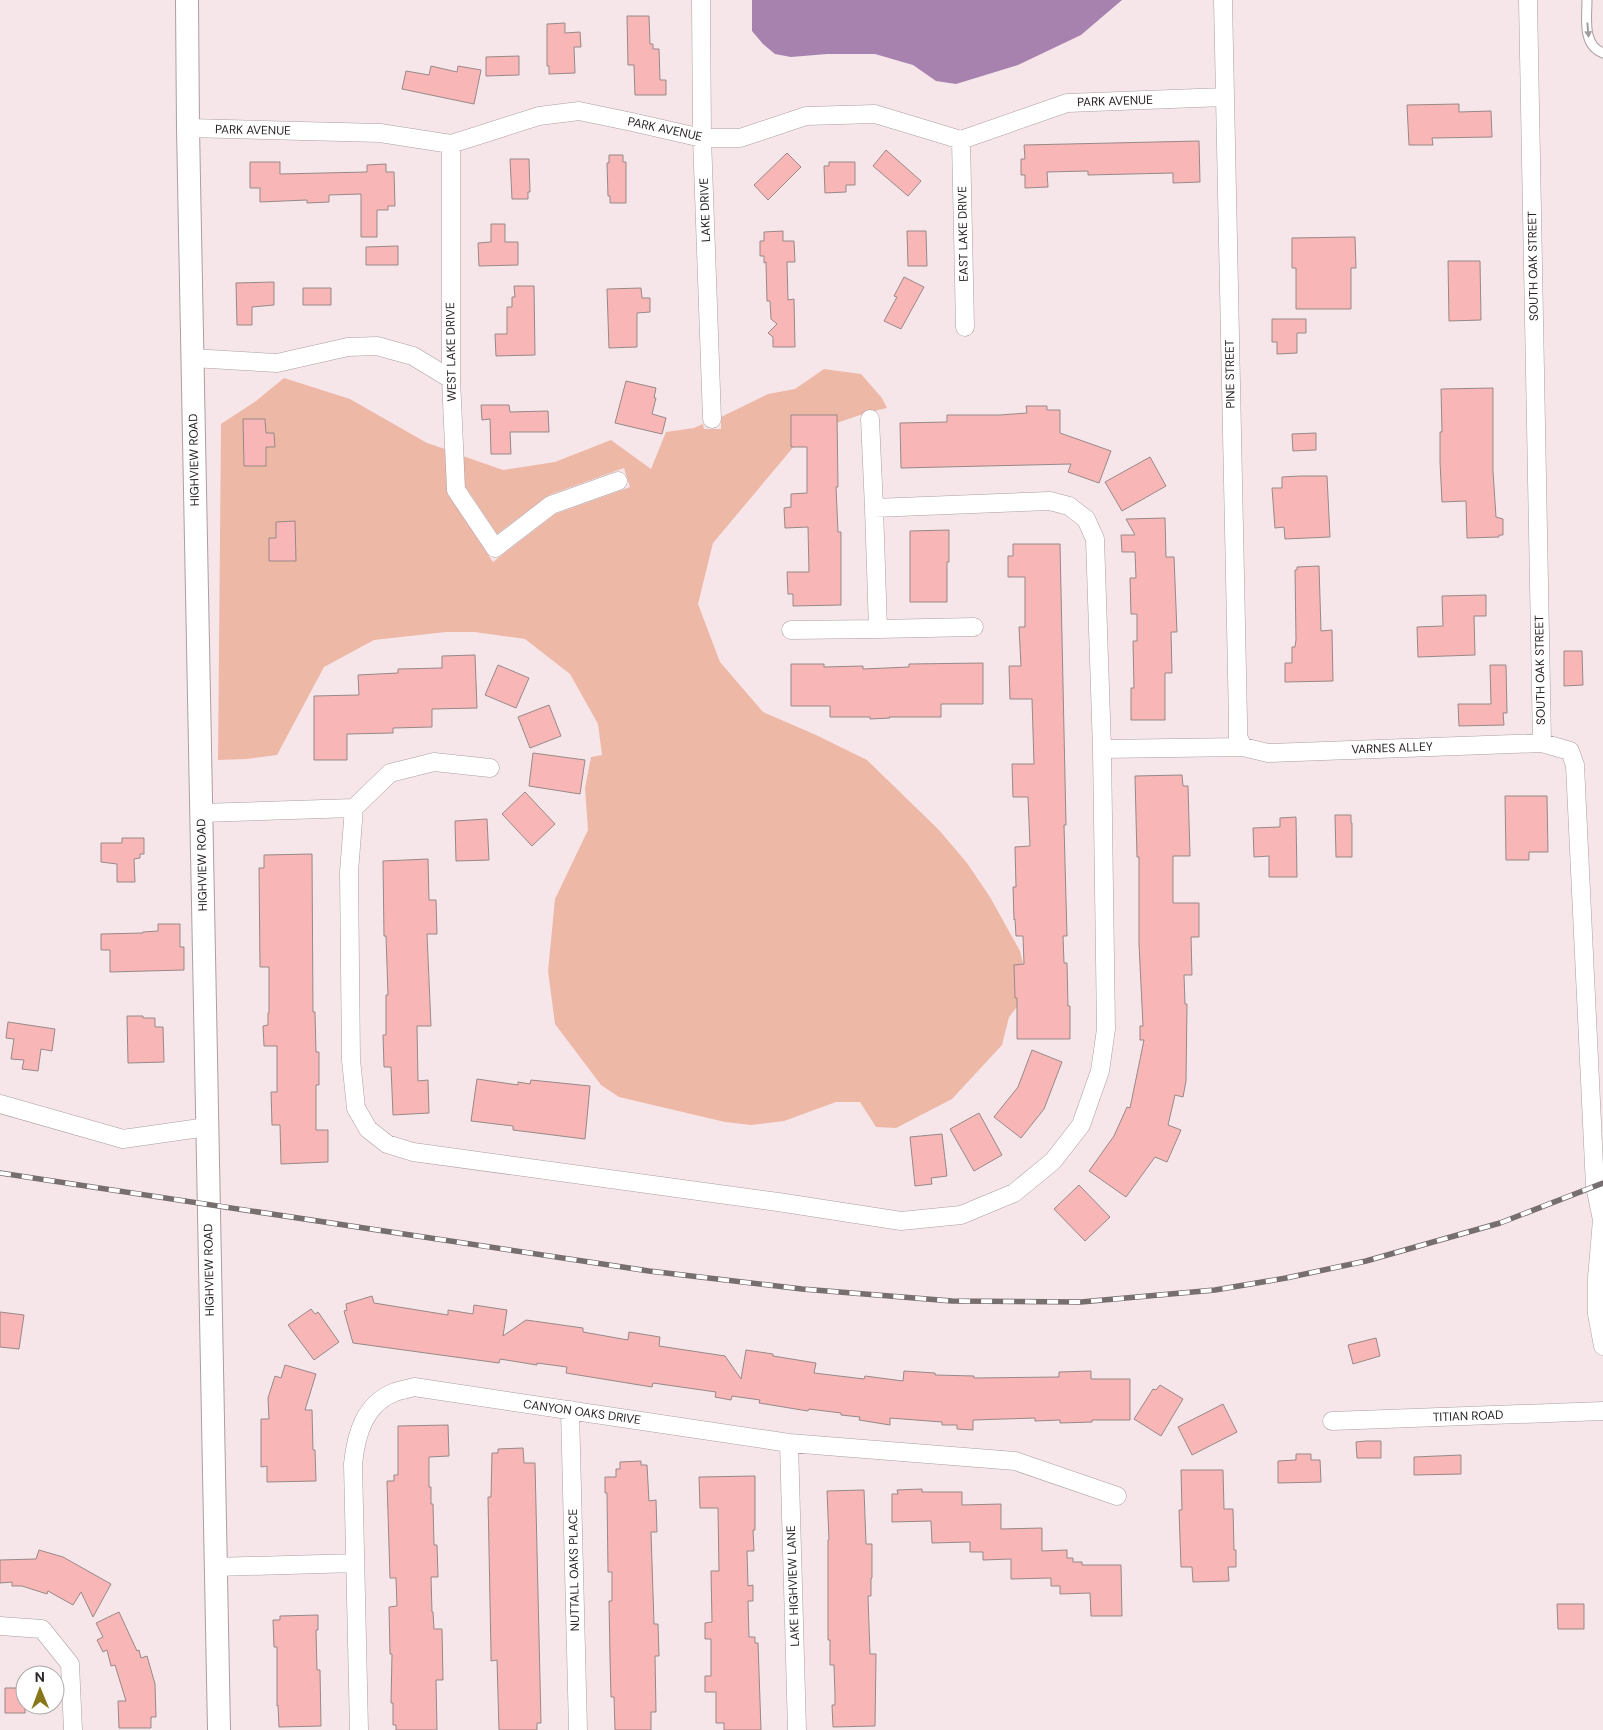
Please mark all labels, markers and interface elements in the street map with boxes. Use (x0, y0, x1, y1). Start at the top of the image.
one-way arrow (1584, 22, 1592, 38)
street label: PARK AVENUE (1077, 92, 1153, 110)
street label: PARK AVENUE (626, 113, 704, 145)
street label: PARK AVENUE (215, 121, 291, 139)
street label: LAKE DRIVE (696, 177, 714, 242)
street label: EAST LAKE DRIVE (954, 186, 972, 282)
street label: SOUTH OAK STREET (1524, 211, 1542, 321)
street label: WEST LAKE DRIVE (442, 302, 460, 402)
street label: PINE STREET (1221, 339, 1239, 409)
street label: HIGHVIEW ROAD (185, 414, 203, 506)
street label: SOUTH OAK STREET (1531, 615, 1549, 725)
street label: VARNES ALLEY (1351, 739, 1433, 757)
street label: HIGHVIEW ROAD (193, 819, 211, 911)
street label: HIGHVIEW ROAD (200, 1224, 218, 1316)
street label: CANYON OAKS DRIVE (522, 1396, 642, 1428)
street label: TITIAN ROAD (1432, 1407, 1504, 1425)
street label: NUTTALL OAKS PLACE (565, 1508, 583, 1631)
street label: LAKE HIGHVIEW LANE (783, 1525, 803, 1647)
north arrow (15, 1665, 65, 1715)
text: N (35, 1668, 45, 1686)

